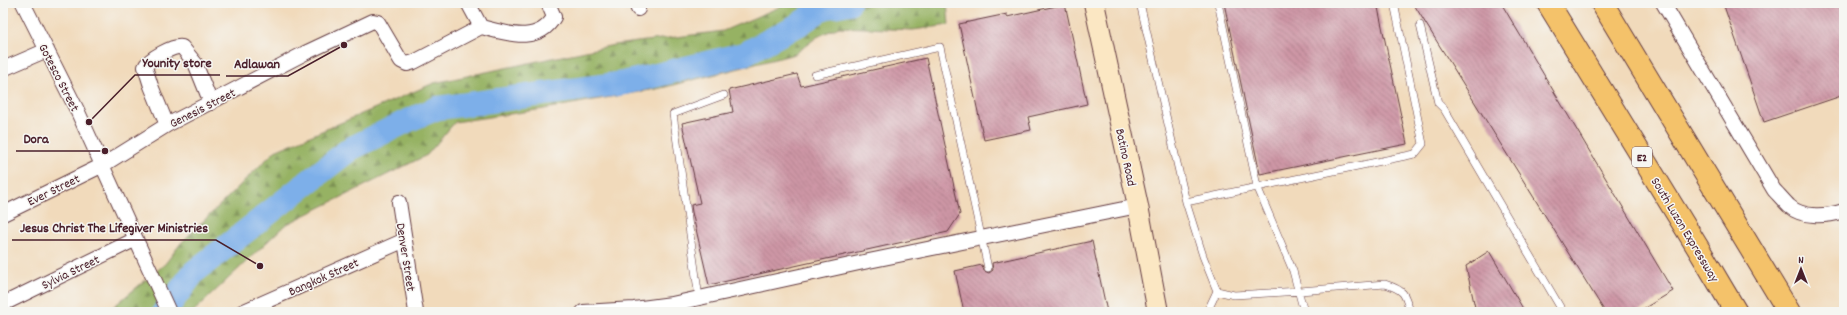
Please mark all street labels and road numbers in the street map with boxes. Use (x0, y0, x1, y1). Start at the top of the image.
street label: Gotesco Street (33, 41, 83, 116)
street label: Genesis Street (167, 84, 240, 134)
street label: Batino Road (1109, 127, 1140, 188)
road number: E2 (1632, 147, 1652, 167)
street label: Ever Street (25, 170, 84, 212)
street label: South Luzon Expressway (1645, 174, 1723, 287)
street label: Denver Street (390, 222, 419, 293)
street label: Sylvia Street (39, 251, 104, 295)
street label: Bangkok Street (286, 254, 362, 302)

